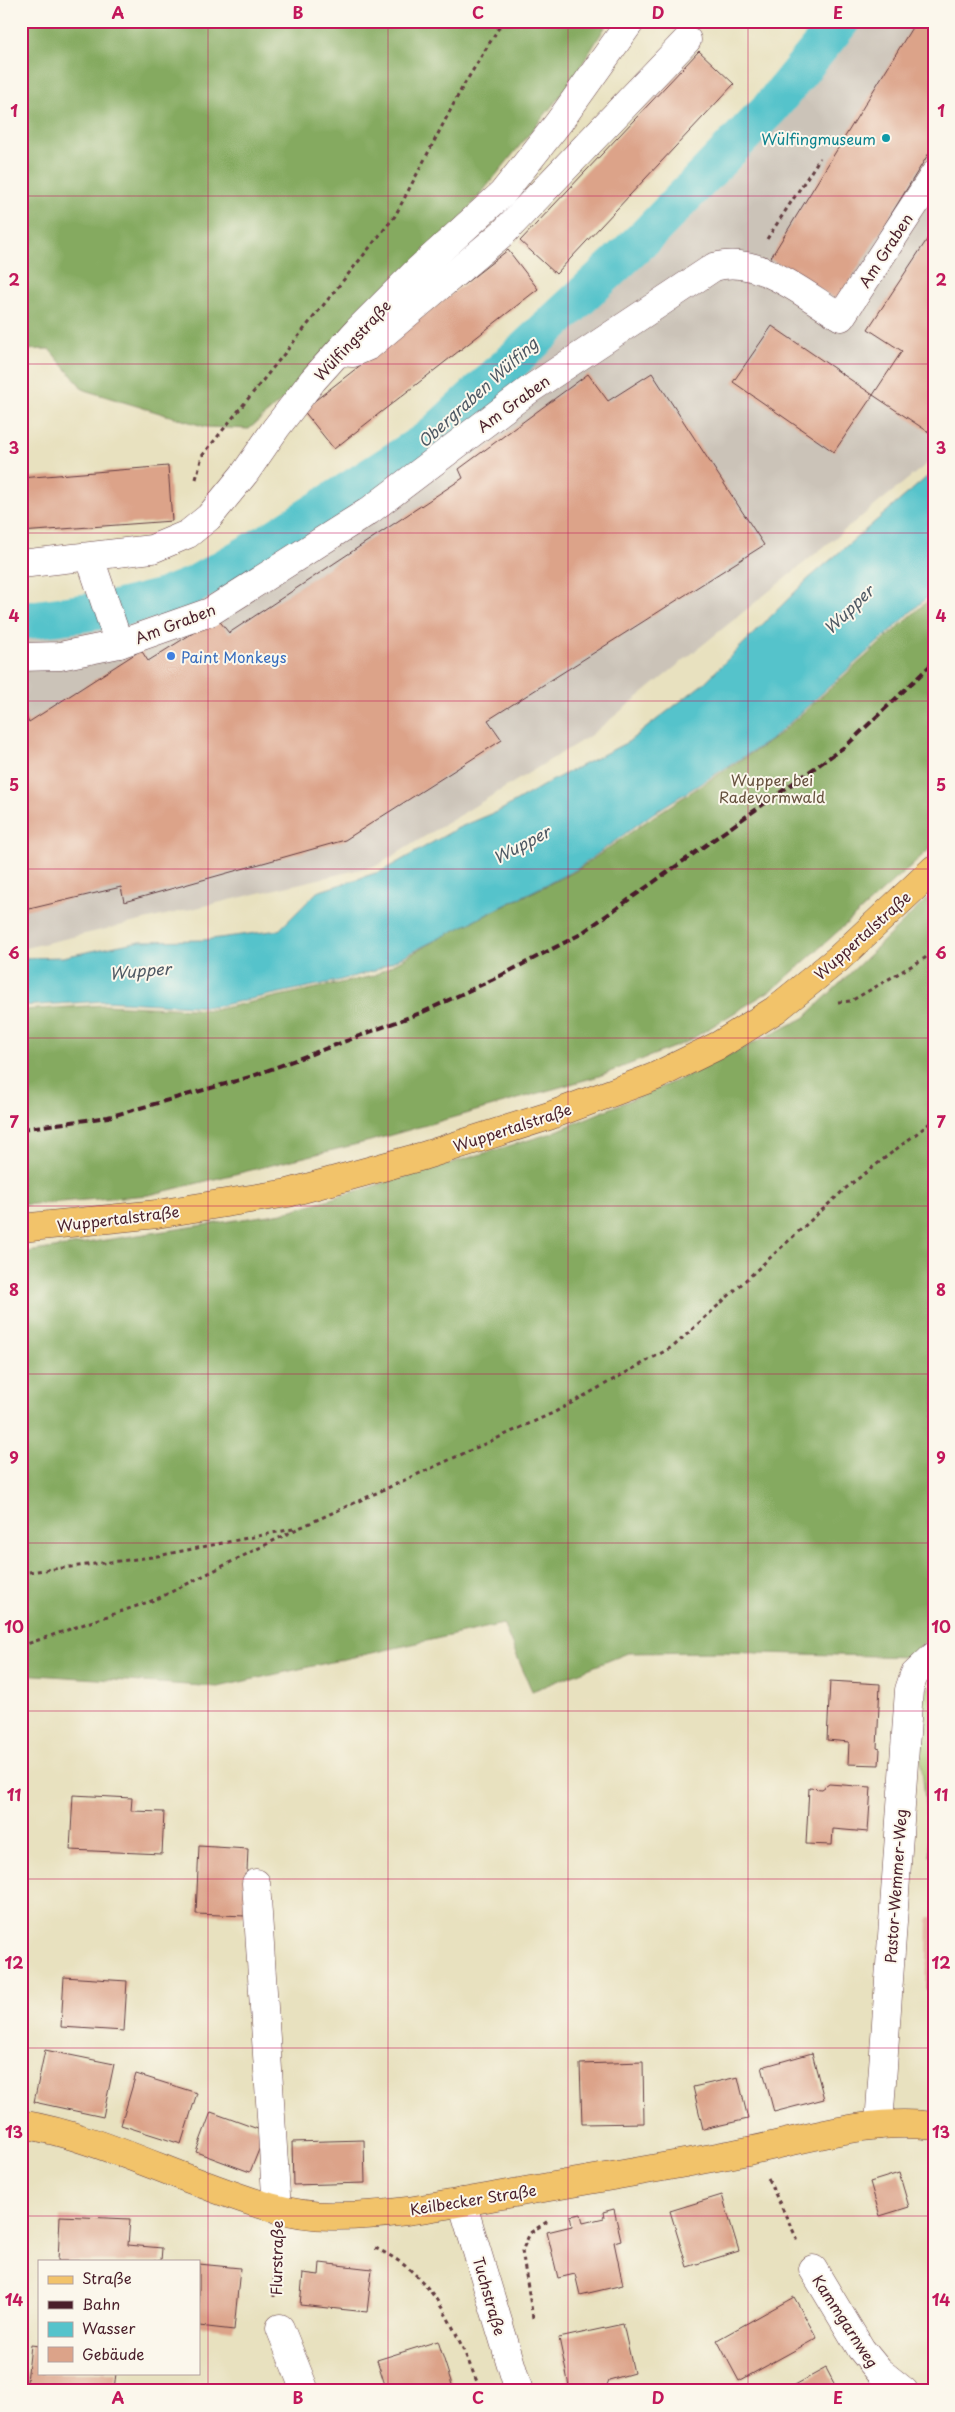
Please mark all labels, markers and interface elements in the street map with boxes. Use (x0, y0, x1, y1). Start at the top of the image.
text: A (112, 0, 125, 24)
text: B (293, 0, 304, 24)
text: C (472, 0, 484, 24)
text: D (652, 0, 664, 24)
text: E (833, 0, 843, 24)
text: 1 (10, 98, 18, 122)
text: 1 (937, 98, 945, 122)
place label: Wülfingmuseum (761, 127, 876, 150)
marker: Wülfingmuseum (880, 132, 892, 144)
street label: Am Graben (852, 208, 918, 292)
text: 2 (8, 267, 20, 291)
text: 2 (935, 267, 947, 291)
street label: Wülfingstraße (308, 294, 396, 386)
water label: Obergraben Wülfing (412, 330, 544, 452)
street label: Am Graben (472, 369, 554, 437)
text: 3 (9, 435, 19, 459)
text: 3 (936, 435, 946, 459)
water label: Wupper (818, 577, 880, 639)
street label: Am Graben (131, 597, 219, 649)
text: 4 (9, 603, 20, 627)
text: 4 (936, 603, 947, 627)
place label: Paint Monkeys (181, 645, 287, 668)
marker: Paint Monkeys (165, 650, 177, 662)
park label: Wupper bei Radevormwald (719, 768, 825, 808)
text: 5 (9, 772, 19, 796)
text: 5 (936, 772, 946, 796)
water label: Wupper (488, 818, 556, 869)
street label: Wuppertalstraße (809, 885, 915, 985)
text: 6 (8, 940, 20, 964)
text: 6 (935, 940, 947, 964)
water label: Wupper (108, 955, 174, 985)
street label: Wuppertalstraße (450, 1097, 574, 1157)
text: 7 (9, 1109, 19, 1133)
text: 7 (936, 1109, 946, 1133)
street label: Wuppertalstraße (55, 1199, 181, 1237)
text: 8 (9, 1277, 19, 1301)
text: 8 (936, 1277, 946, 1301)
text: 9 (9, 1445, 19, 1469)
text: 9 (936, 1445, 946, 1469)
text: 10 (4, 1614, 24, 1638)
text: 10 (931, 1614, 951, 1638)
text: 11 (7, 1782, 21, 1806)
text: 11 (934, 1782, 948, 1806)
street label: Pastor-Wemmer-Weg (878, 1808, 912, 1964)
text: 12 (5, 1950, 23, 1974)
text: 12 (932, 1950, 950, 1974)
text: 13 (5, 2119, 23, 2143)
text: 13 (932, 2119, 950, 2143)
street label: Keilbecker Straße (408, 2178, 538, 2220)
street label: Flurstraße (264, 2220, 288, 2296)
street label: Tuchstraße (468, 2254, 512, 2338)
legend (38, 2260, 200, 2374)
text: Straße (82, 2266, 132, 2289)
street label: Kammgarnweg (807, 2270, 885, 2372)
text: 14 (5, 2287, 23, 2311)
text: 14 (932, 2287, 950, 2311)
text: Bahn (82, 2292, 120, 2315)
text: Wasser (82, 2316, 135, 2339)
text: Gebäude (82, 2342, 144, 2365)
text: A (112, 2385, 125, 2409)
text: B (293, 2385, 304, 2409)
text: C (472, 2385, 484, 2409)
text: D (652, 2385, 664, 2409)
text: E (833, 2385, 843, 2409)

